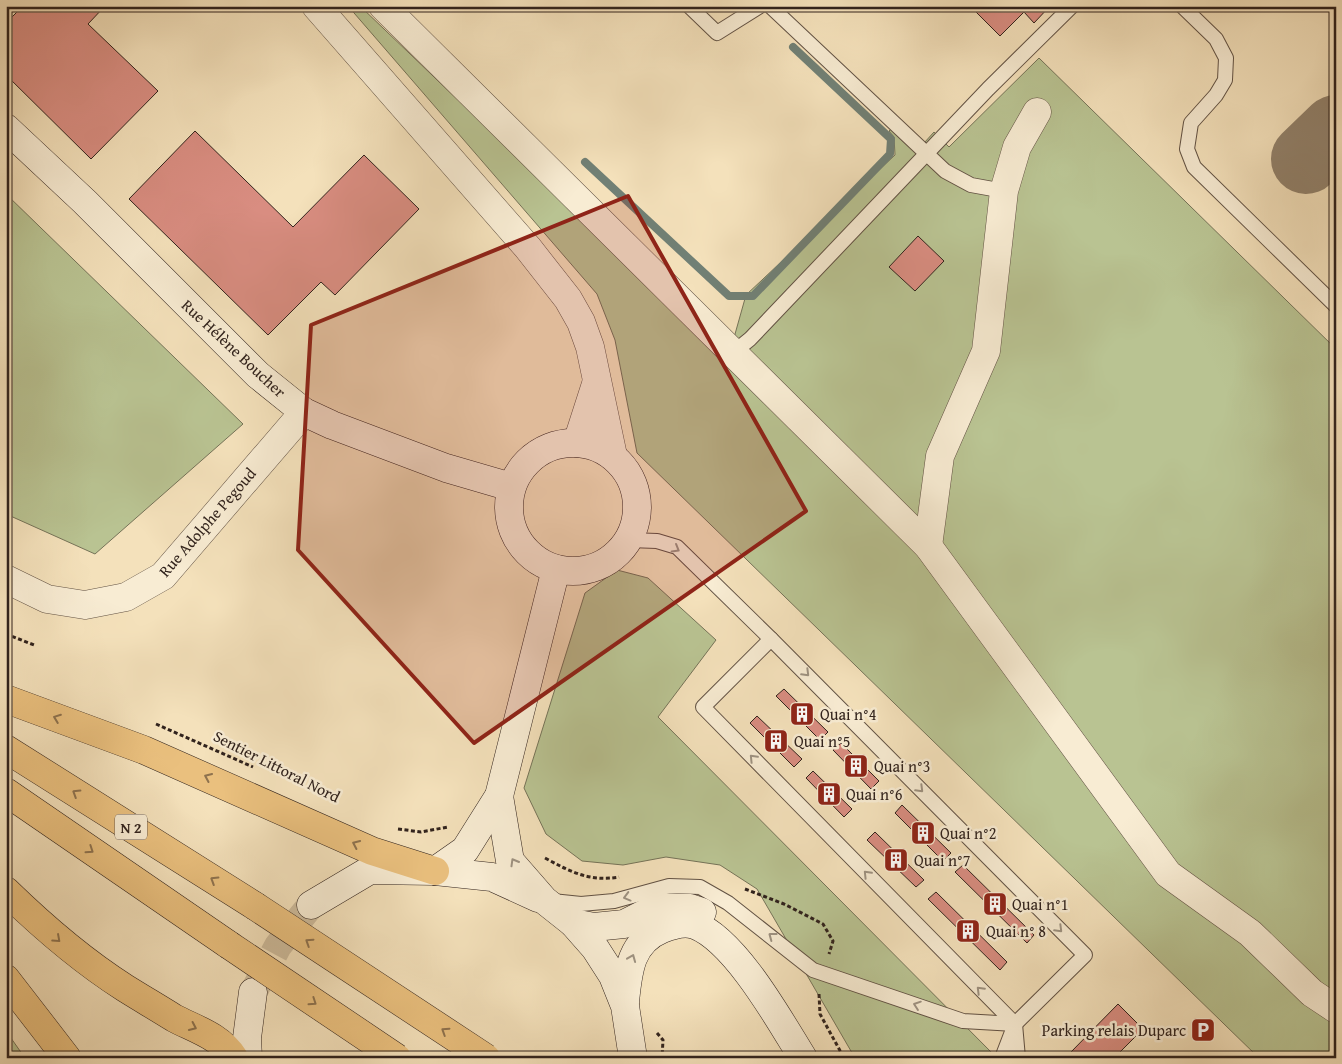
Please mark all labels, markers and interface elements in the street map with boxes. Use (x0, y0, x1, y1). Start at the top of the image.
street label: Rue Hélène Boucher (176, 293, 292, 403)
street label: Rue Adolphe Pegoud (153, 462, 262, 582)
one-way arrow (670, 543, 679, 553)
one-way arrow (800, 668, 809, 677)
building icon: Quai n°4 (789, 701, 815, 727)
place label: Quai n°4 (820, 702, 877, 726)
one-way arrow (53, 714, 62, 724)
street label: Sentier Littoral Nord (209, 724, 345, 809)
building icon: Quai n°5 (763, 728, 789, 754)
place label: Quai n°5 (794, 729, 850, 753)
building icon: Quai n°3 (843, 753, 869, 779)
place label: Quai n°3 (874, 754, 930, 778)
one-way arrow (750, 755, 759, 764)
one-way arrow (204, 772, 213, 783)
building icon: Quai n°6 (816, 781, 842, 807)
place label: Quai n°6 (846, 782, 903, 806)
one-way arrow (914, 783, 923, 792)
one-way arrow (73, 790, 82, 799)
road number: N 2 (115, 814, 147, 840)
building icon: Quai n°2 (910, 820, 936, 846)
place label: Quai n°2 (940, 821, 996, 845)
one-way arrow (352, 840, 361, 850)
one-way arrow (84, 844, 93, 853)
building icon: Quai n°7 (883, 847, 909, 873)
place label: Quai n°7 (914, 848, 971, 872)
one-way arrow (510, 859, 520, 868)
one-way arrow (864, 871, 873, 880)
one-way arrow (210, 877, 219, 886)
building icon: Quai n°1 (982, 891, 1008, 917)
one-way arrow (623, 892, 631, 902)
place label: Quai n°1 (1012, 892, 1068, 916)
building icon: Quai n° 8 (955, 918, 981, 944)
place label: Quai n° 8 (986, 919, 1046, 943)
one-way arrow (1053, 923, 1062, 932)
one-way arrow (52, 933, 61, 942)
one-way arrow (769, 934, 778, 942)
one-way arrow (306, 939, 315, 948)
one-way arrow (626, 955, 636, 963)
one-way arrow (977, 987, 986, 996)
one-way arrow (308, 995, 317, 1005)
one-way arrow (913, 1001, 921, 1011)
parking icon: Parking relais Duparc (1190, 1017, 1216, 1043)
place label: Parking relais Duparc (1042, 1018, 1186, 1042)
one-way arrow (188, 1020, 197, 1031)
one-way arrow (442, 1028, 451, 1037)

